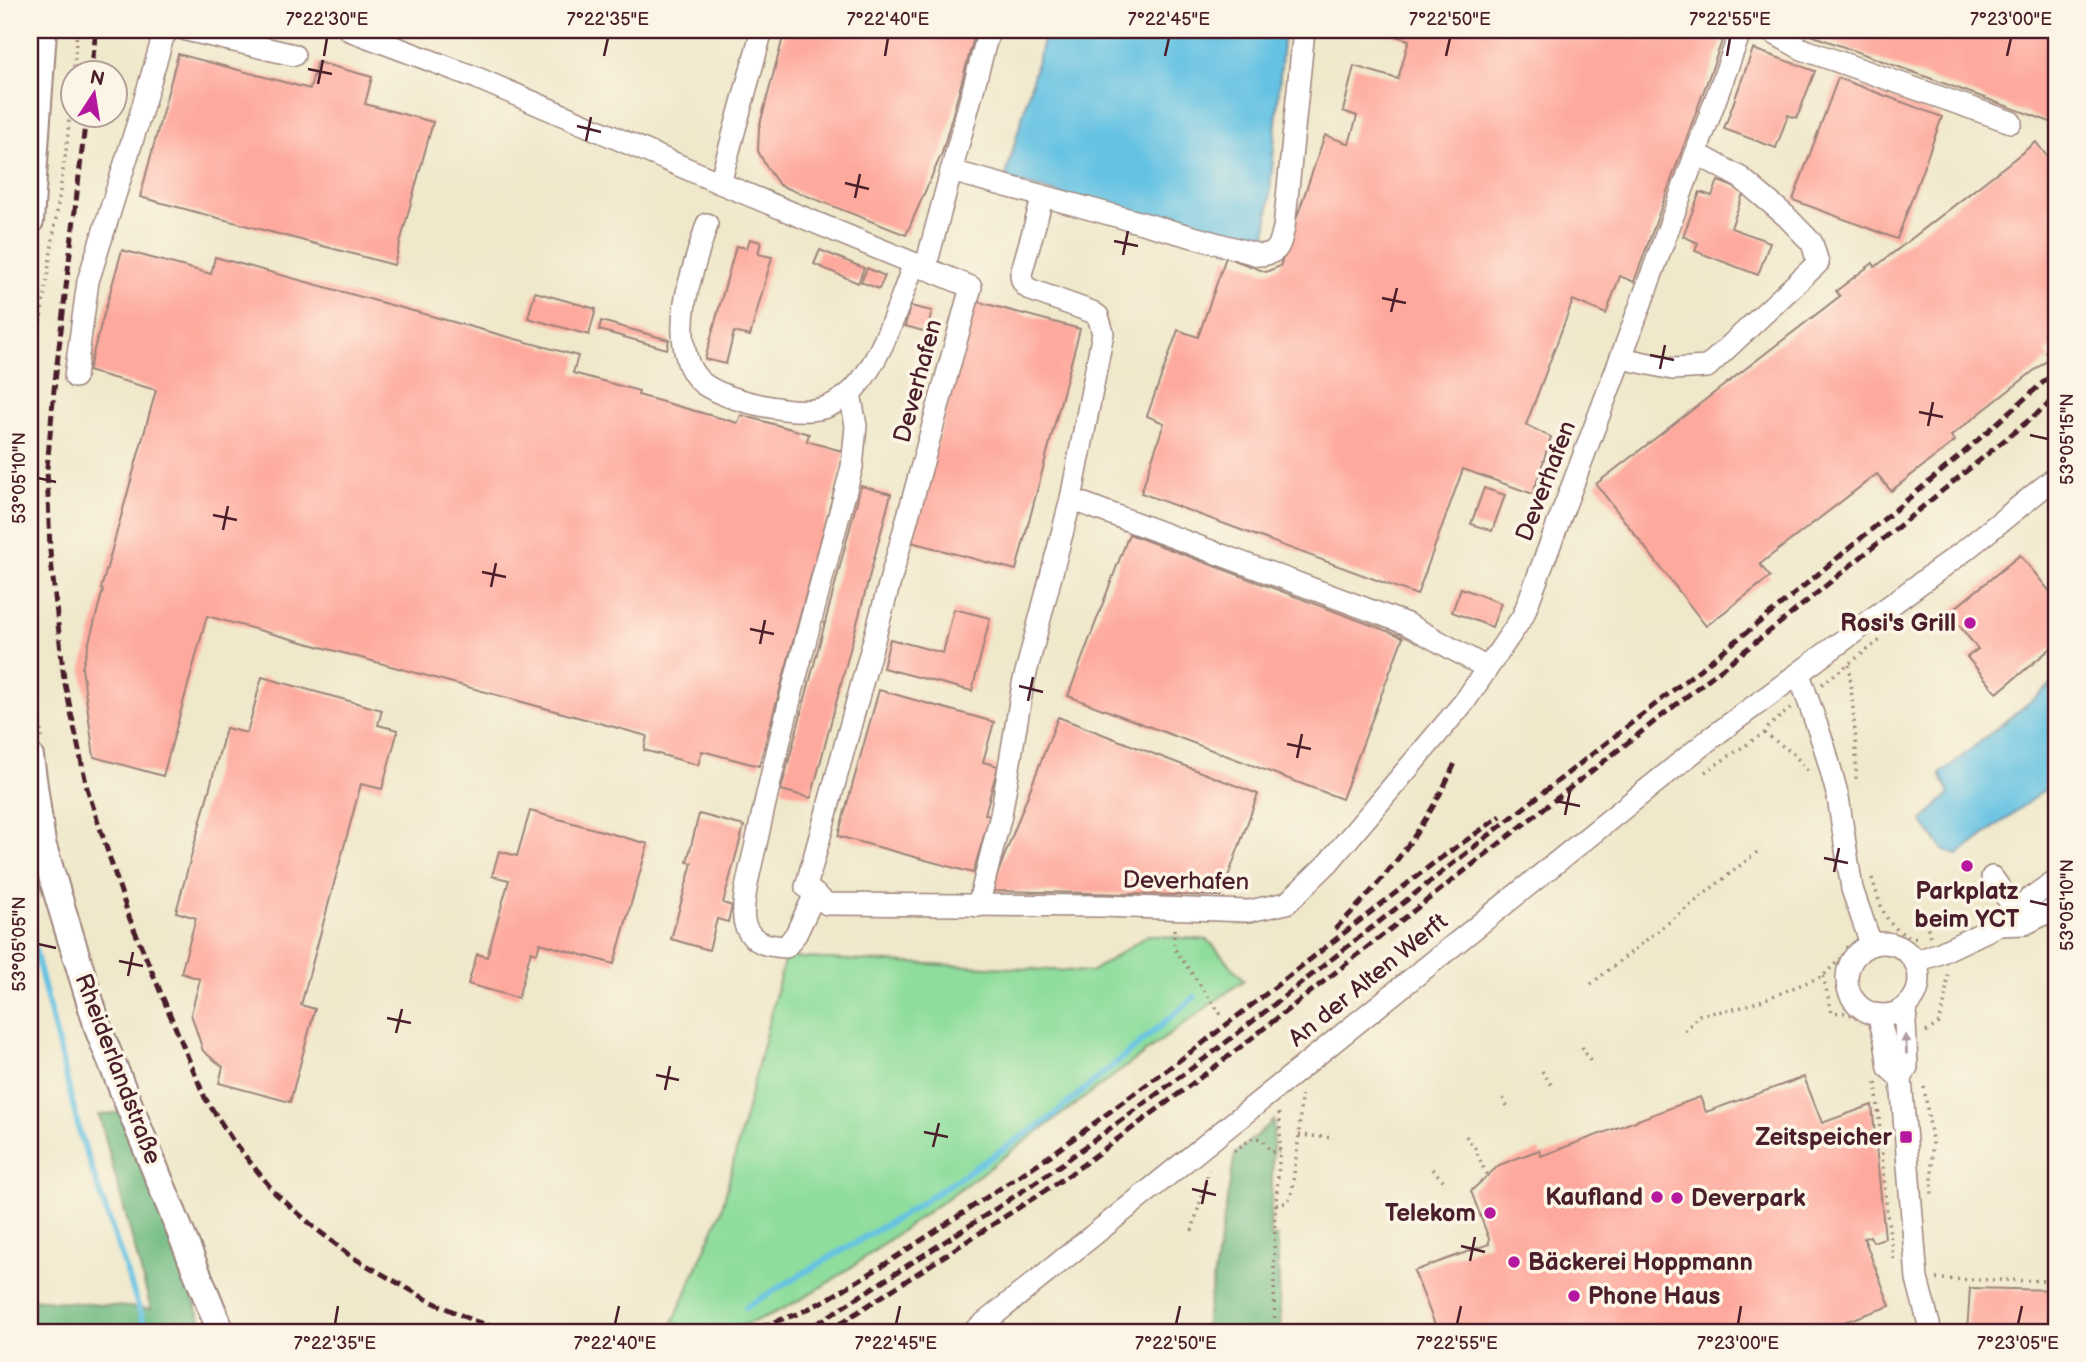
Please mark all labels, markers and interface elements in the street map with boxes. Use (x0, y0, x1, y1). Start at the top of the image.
text: 7°22'30"E (286, 9, 368, 30)
text: 7°22'35"E (567, 9, 649, 30)
text: 7°22'40"E (847, 9, 929, 30)
text: 7°22'45"E (1128, 9, 1210, 30)
text: 7°22'50"E (1409, 9, 1491, 30)
text: 7°22'55"E (1689, 9, 1771, 30)
text: 7°23'00"E (1970, 9, 2052, 30)
north arrow (60, 60, 130, 130)
text: N (88, 66, 107, 92)
street label: Deverhafen (888, 316, 948, 446)
text: 53°05'15"N (2057, 393, 2078, 485)
street label: Deverhafen (1510, 417, 1582, 545)
text: 53°05'10"N (9, 432, 30, 524)
place label: Rosi's Grill (1840, 609, 1956, 638)
marker: Rosi's Grill (1962, 615, 1978, 631)
marker: Parkplatz beim YCT (1959, 858, 1975, 874)
text: 53°05'10"N (2057, 859, 2078, 951)
street label: Deverhafen (1122, 865, 1250, 897)
place label: Parkplatz beim YCT (1915, 877, 2020, 934)
text: 53°05'05"N (9, 896, 30, 992)
street label: An der Alten Werft (1283, 907, 1454, 1053)
street label: Rheiderlandstraße (68, 970, 168, 1168)
one-way arrow (1900, 1032, 1911, 1054)
place label: Zeitspeicher (1755, 1123, 1892, 1152)
marker: Zeitspeicher (1898, 1129, 1914, 1145)
place label: Kaufland (1545, 1183, 1643, 1212)
place label: Deverpark (1691, 1184, 1806, 1213)
marker: Kaufland (1649, 1189, 1665, 1205)
marker: Deverpark (1669, 1190, 1685, 1206)
place label: Telekom (1385, 1199, 1476, 1228)
marker: Telekom (1482, 1205, 1498, 1221)
place label: Bäckerei Hoppmann (1528, 1248, 1753, 1277)
marker: Bäckerei Hoppmann (1506, 1254, 1522, 1270)
place label: Phone Haus (1588, 1282, 1720, 1311)
marker: Phone Haus (1566, 1288, 1582, 1304)
text: 7°22'35"E (294, 1333, 376, 1354)
text: 7°22'40"E (574, 1333, 656, 1354)
text: 7°22'45"E (855, 1333, 937, 1354)
text: 7°22'50"E (1135, 1333, 1217, 1354)
text: 7°22'55"E (1416, 1333, 1498, 1354)
text: 7°23'00"E (1697, 1333, 1779, 1354)
text: 7°23'05"E (1977, 1333, 2059, 1354)

